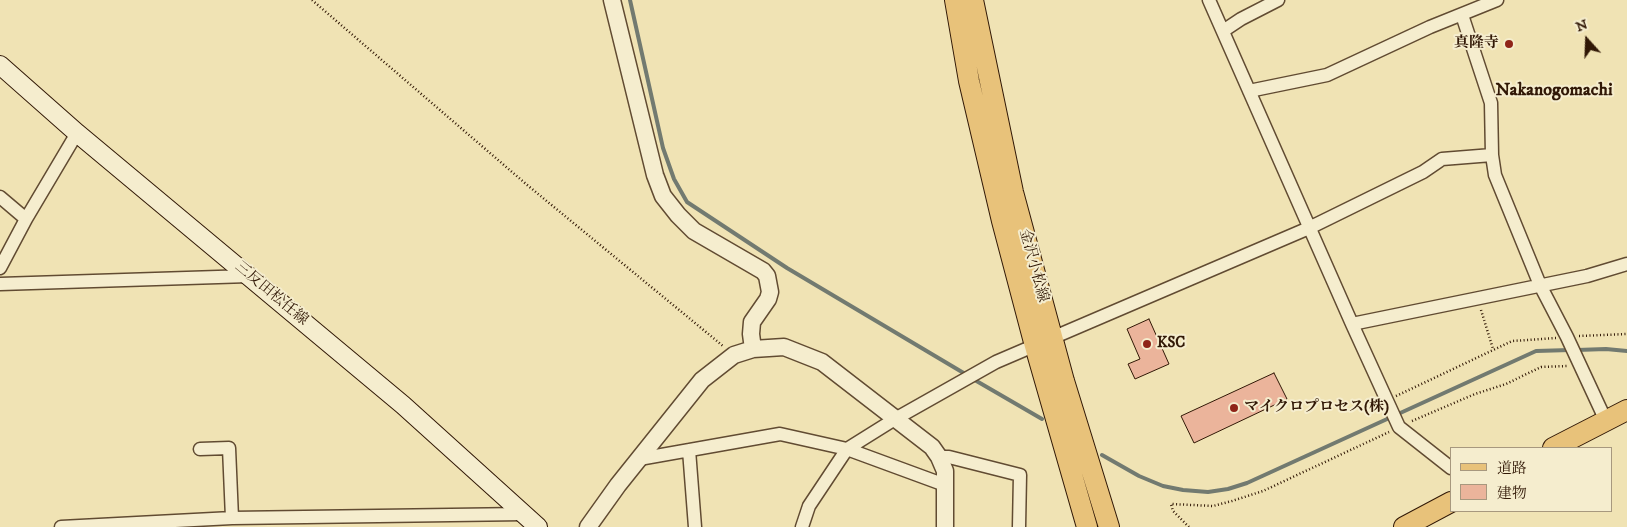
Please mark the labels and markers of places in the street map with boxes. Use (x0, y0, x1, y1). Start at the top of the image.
place label: 真隆寺 (1454, 35, 1499, 53)
marker: 真隆寺 (1503, 38, 1515, 50)
place label: KSC (1157, 335, 1185, 353)
marker: KSC (1141, 338, 1153, 350)
place label: マイクロプロセス(株) (1244, 399, 1389, 417)
marker: マイクロプロセス(株) (1228, 402, 1240, 414)

